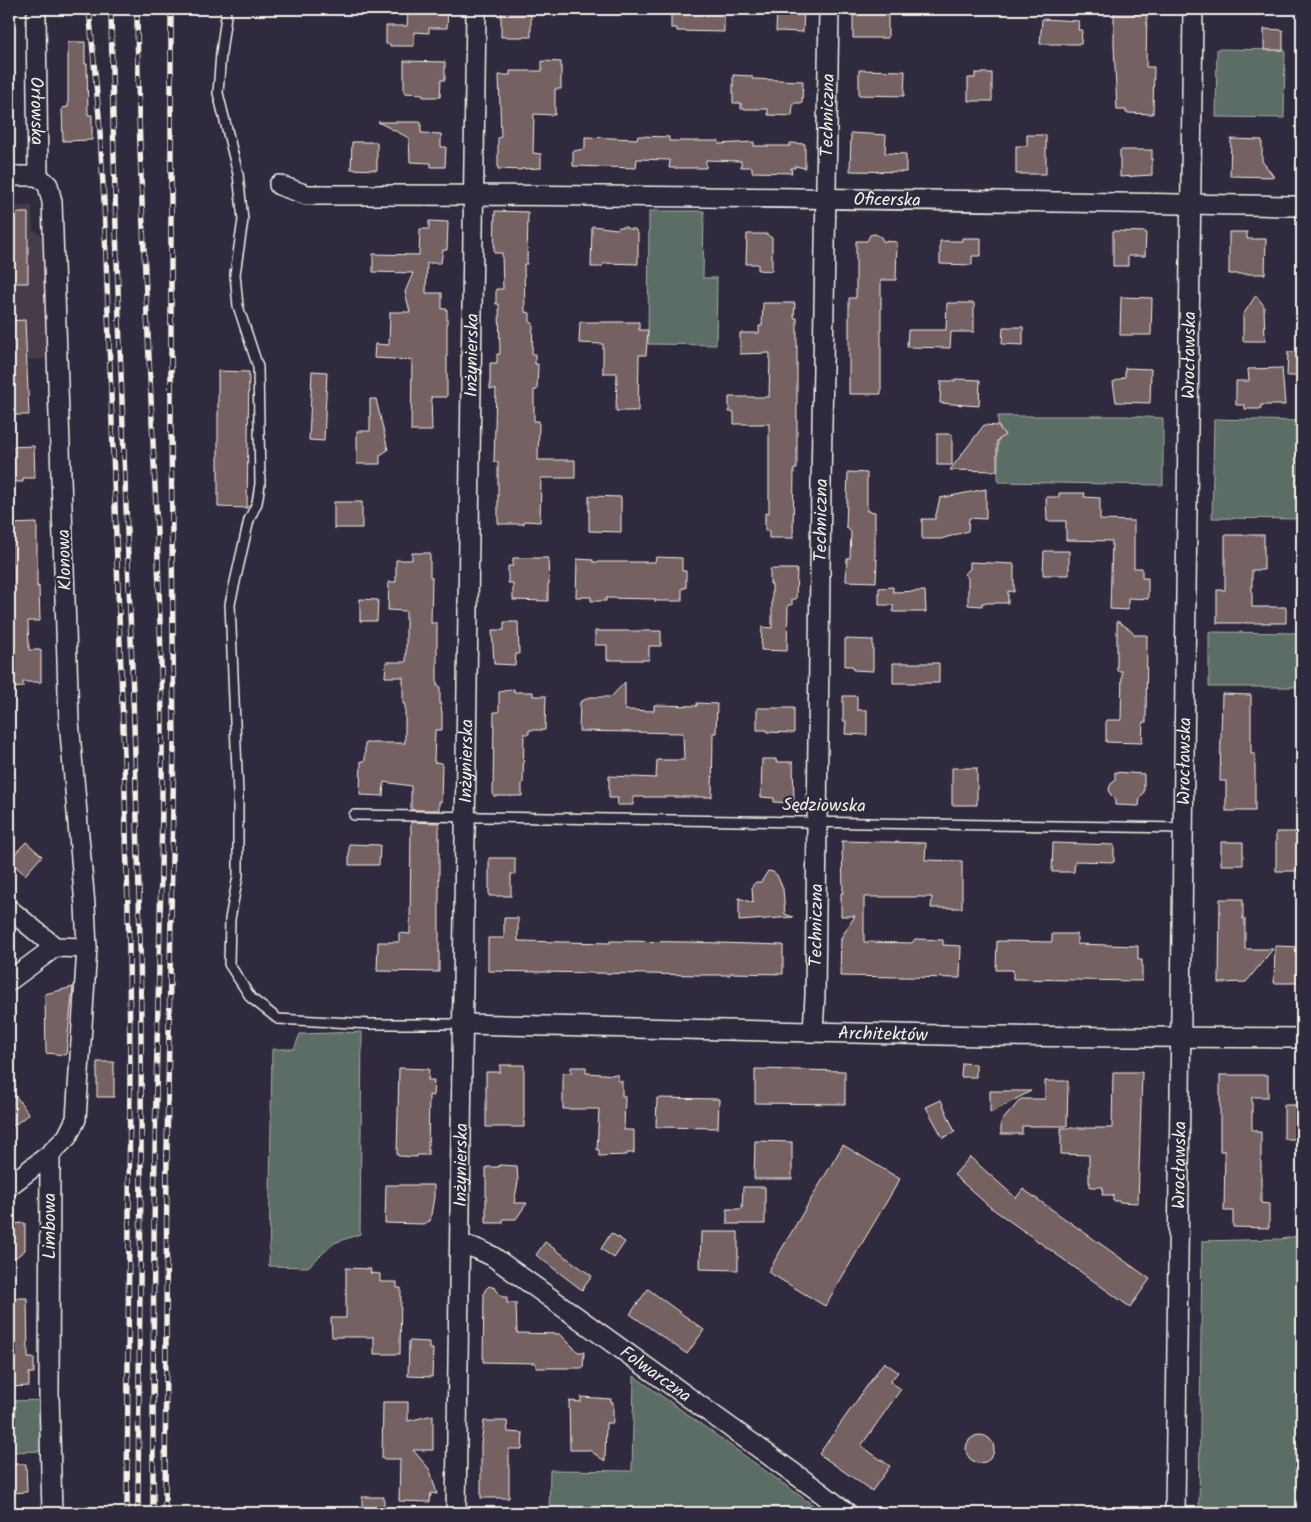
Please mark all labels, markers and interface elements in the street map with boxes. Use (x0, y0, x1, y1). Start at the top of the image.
street label: Techniczna (814, 73, 844, 157)
street label: Orłowska (21, 77, 51, 145)
street label: Oficerska (853, 186, 921, 216)
street label: Wrocławska (1175, 311, 1205, 399)
street label: Inżynierska (458, 313, 488, 397)
street label: Techniczna (807, 478, 837, 562)
street label: Klonowa (50, 529, 81, 591)
street label: Wrocławska (1170, 717, 1201, 805)
street label: Inżynierska (452, 719, 483, 803)
street label: Sędziowska (782, 791, 866, 822)
street label: Techniczna (802, 883, 832, 967)
street label: Architektów (838, 1020, 929, 1051)
street label: Wrocławska (1166, 1121, 1196, 1209)
street label: Inżynierska (447, 1123, 477, 1207)
street label: Limbowa (36, 1193, 65, 1259)
street label: Folwarczna (613, 1339, 697, 1411)

